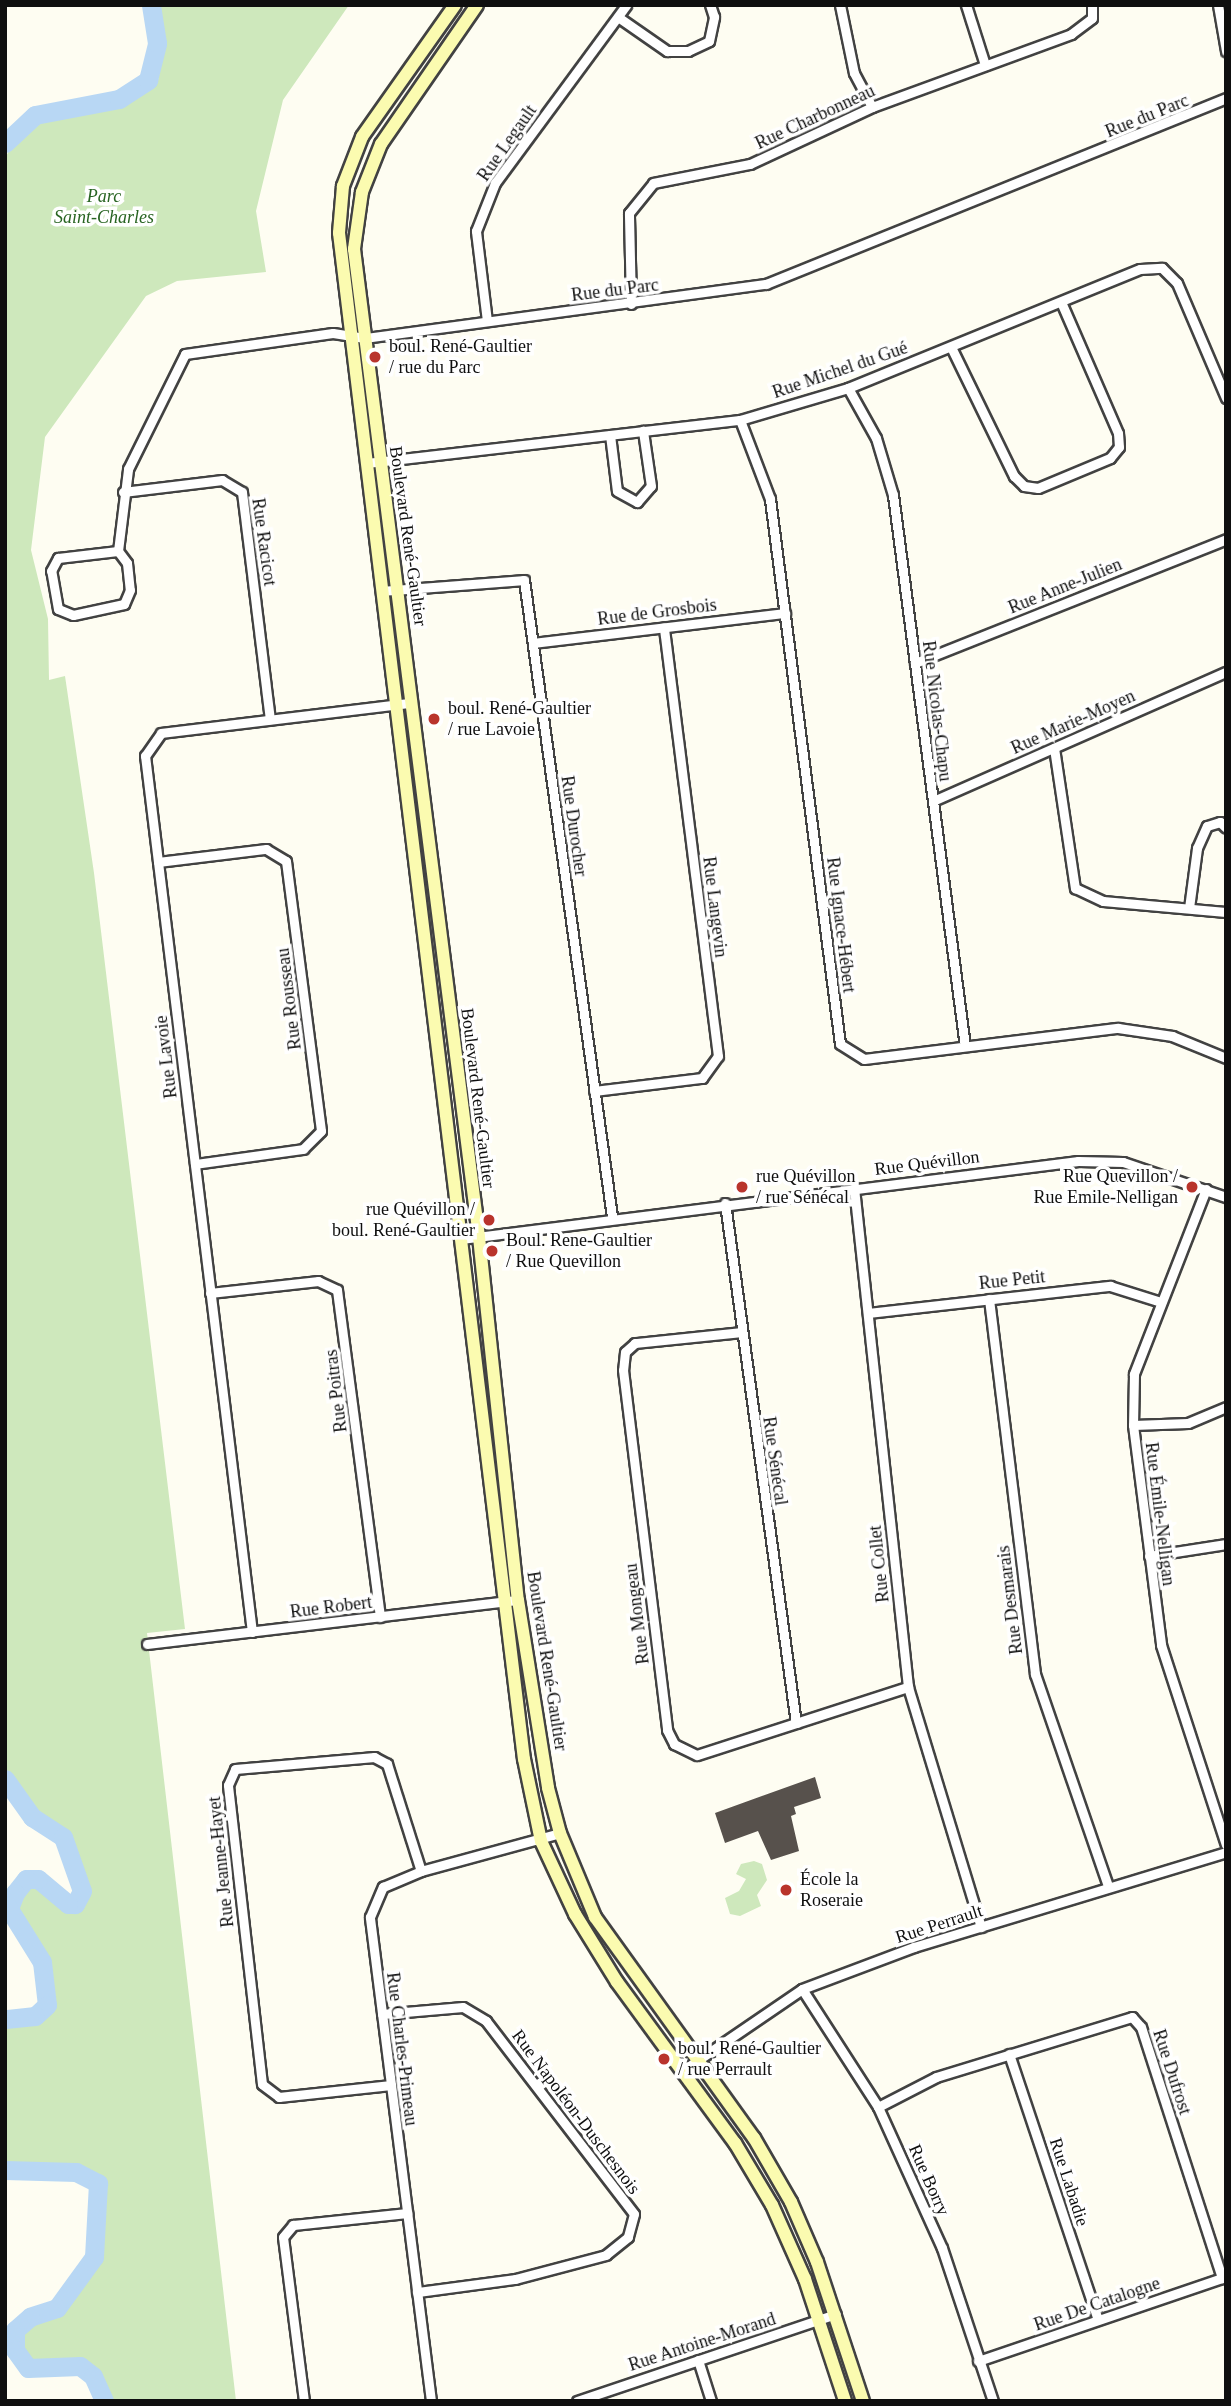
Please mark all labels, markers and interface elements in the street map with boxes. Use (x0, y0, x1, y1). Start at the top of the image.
street label: Rue Charbonneau (752, 80, 878, 154)
street label: Rue du Parc (1102, 90, 1192, 142)
street label: Rue Legault (473, 101, 541, 185)
park label: Parc Saint-Charles (54, 186, 154, 228)
street label: Rue du Parc (570, 274, 660, 306)
place label: boul. René-Gaultier / rue du Parc (389, 336, 532, 378)
street label: Rue Michel du Gué (770, 337, 910, 403)
marker: boul. René-Gaultier / rue du Parc (367, 349, 383, 365)
street label: Boulevard René-Gaultier (385, 445, 431, 627)
street label: Rue Racicot (247, 497, 281, 587)
street label: Rue Anne-Julien (1005, 553, 1125, 619)
street label: Rue de Grosbois (596, 594, 718, 630)
street label: Rue Nicolas-Chapu (918, 639, 956, 783)
street label: Rue Marie-Moyen (1008, 685, 1138, 759)
place label: boul. René-Gaultier / rue Lavoie (448, 698, 591, 740)
marker: boul. René-Gaultier / rue Lavoie (426, 711, 442, 727)
street label: Rue Durocher (556, 774, 592, 878)
street label: Rue Langevin (698, 855, 732, 959)
street label: Rue Ignace-Hébert (822, 856, 860, 994)
street label: Rue Rousseau (272, 947, 306, 1051)
street label: Boulevard René-Gaultier (456, 1007, 500, 1189)
street label: Rue Lavoie (150, 1014, 182, 1100)
street label: Rue Quévillon (873, 1146, 981, 1180)
place label: rue Quévillon / rue Sénécal (756, 1166, 855, 1208)
place label: Rue Quevillon / Rue Emile-Nelligan (1034, 1166, 1178, 1208)
marker: rue Quévillon / rue Sénécal (734, 1179, 750, 1195)
marker: Rue Quevillon / Rue Emile-Nelligan (1184, 1179, 1200, 1195)
place label: rue Quévillon / boul. René-Gaultier (332, 1199, 475, 1242)
marker: rue Quévillon / boul. René-Gaultier (481, 1212, 497, 1228)
place label: Boul. Rene-Gaultier / Rue Quevillon (506, 1230, 652, 1272)
marker: Boul. Rene-Gaultier / Rue Quevillon (484, 1243, 500, 1259)
street label: Rue Petit (978, 1266, 1046, 1294)
street label: Rue Poitras (320, 1348, 352, 1434)
street label: Rue Sénécal (758, 1415, 792, 1507)
street label: Rue Émile-Nelligan (1140, 1441, 1180, 1587)
street label: Rue Collet (864, 1524, 894, 1604)
street label: Rue Desmarais (993, 1544, 1027, 1656)
street label: Rue Mongeau (620, 1562, 654, 1666)
street label: Boulevard René-Gaultier (522, 1570, 572, 1752)
street label: Rue Robert (289, 1591, 373, 1623)
street label: Rue Jeanne-Hayet (203, 1796, 239, 1928)
place label: École la Roseraie (800, 1869, 863, 1912)
marker: École la Roseraie (778, 1882, 794, 1898)
street label: Rue Perrault (893, 1900, 985, 1948)
street label: Rue Charles-Primeau (382, 1971, 422, 2127)
street label: Rue Napoléon-Duschesnois (507, 2025, 645, 2199)
street label: Rue Dufrost (1148, 2027, 1196, 2117)
place label: boul. René-Gaultier / rue Perrault (678, 2038, 821, 2080)
marker: boul. René-Gaultier / rue Perrault (656, 2051, 672, 2067)
street label: Rue Labadie (1045, 2135, 1093, 2229)
street label: Rue Borry (904, 2141, 954, 2219)
street label: Rue De Catalogne (1031, 2272, 1163, 2336)
street label: Rue Antoine-Morand (625, 2308, 779, 2376)

